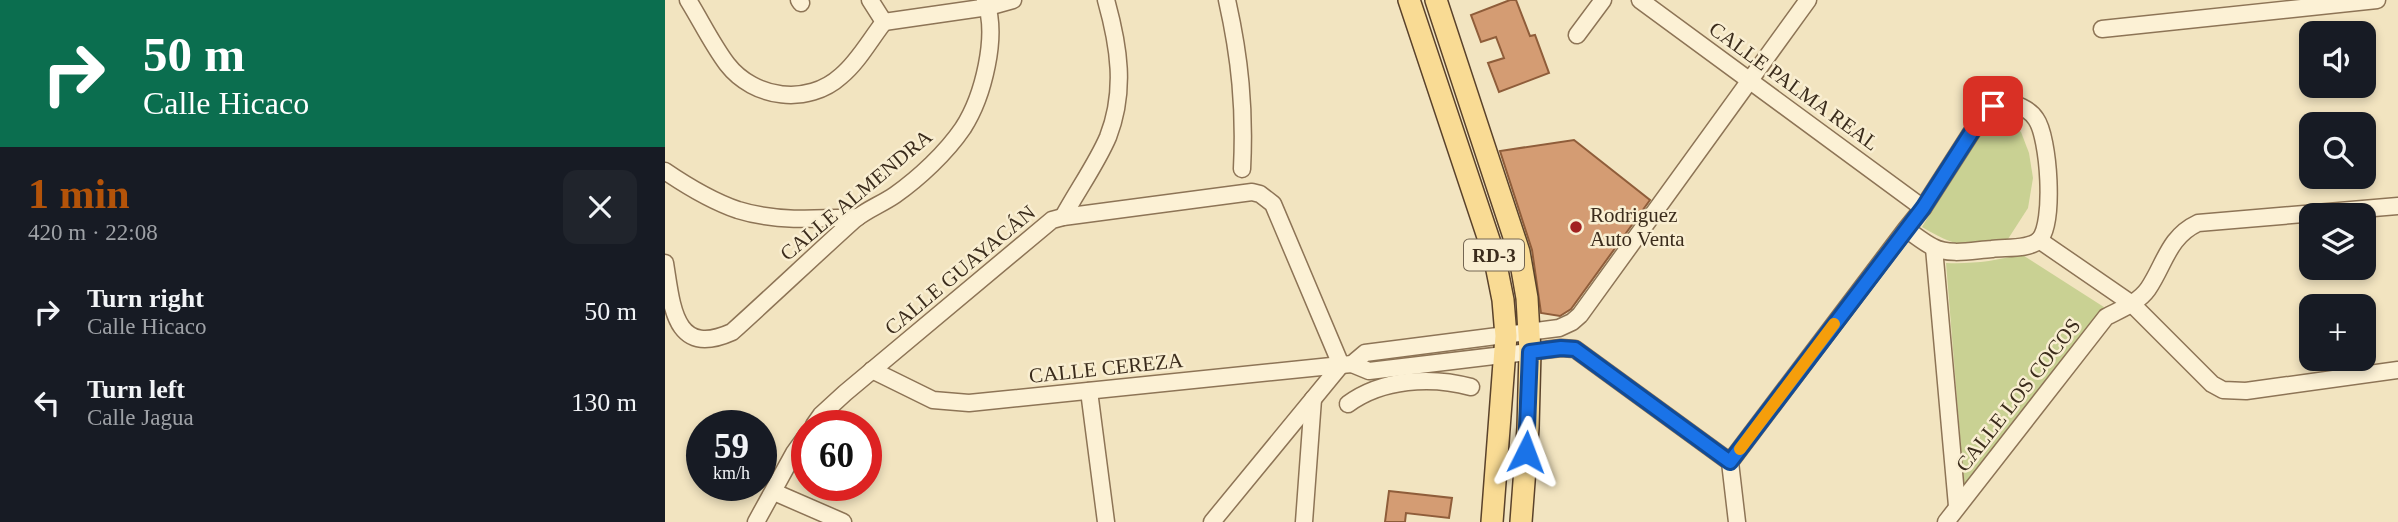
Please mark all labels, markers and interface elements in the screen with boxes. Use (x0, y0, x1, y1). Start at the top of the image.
street label: CALLE PALMA REAL (1705, 17, 1883, 155)
map controls (2299, 21, 2376, 371)
button: sound (2299, 21, 2376, 98)
text: 50 m (143, 27, 245, 82)
icon: right (28, 28, 119, 119)
pin (1963, 76, 2023, 136)
text: Calle Hicaco (143, 85, 309, 121)
icon: arrive (1974, 87, 2012, 125)
button: search (2299, 112, 2376, 189)
street label: CALLE ALMENDRA (775, 124, 937, 265)
button: close (563, 170, 637, 244)
text: 1 min (28, 171, 130, 217)
street label: CALLE GUAYACÁN (880, 200, 1040, 340)
place label: Rodriguez Auto Venta (1590, 203, 1685, 251)
button: layers (2299, 203, 2376, 280)
marker: Rodriguez Auto Venta (1568, 219, 1584, 235)
text: 420 m · 22:08 (28, 220, 158, 245)
road number: RD-3 (1464, 240, 1524, 270)
text: Turn right (87, 284, 204, 313)
icon: right (28, 293, 66, 331)
button: + (2299, 294, 2376, 371)
text: 50 m (584, 297, 637, 326)
text: Calle Hicaco (87, 314, 206, 339)
street label: CALLE LOS COCOS (1951, 314, 2085, 476)
street label: CALLE CEREZA (1028, 348, 1185, 388)
text: Turn left (87, 375, 185, 404)
icon: left (28, 384, 66, 422)
text: 130 m (571, 388, 637, 417)
text: Calle Jagua (87, 405, 194, 430)
speed limit sign: 60 (791, 410, 882, 501)
position arrow (1489, 415, 1563, 489)
text: 59 (714, 427, 749, 466)
text: km/h (713, 463, 750, 483)

